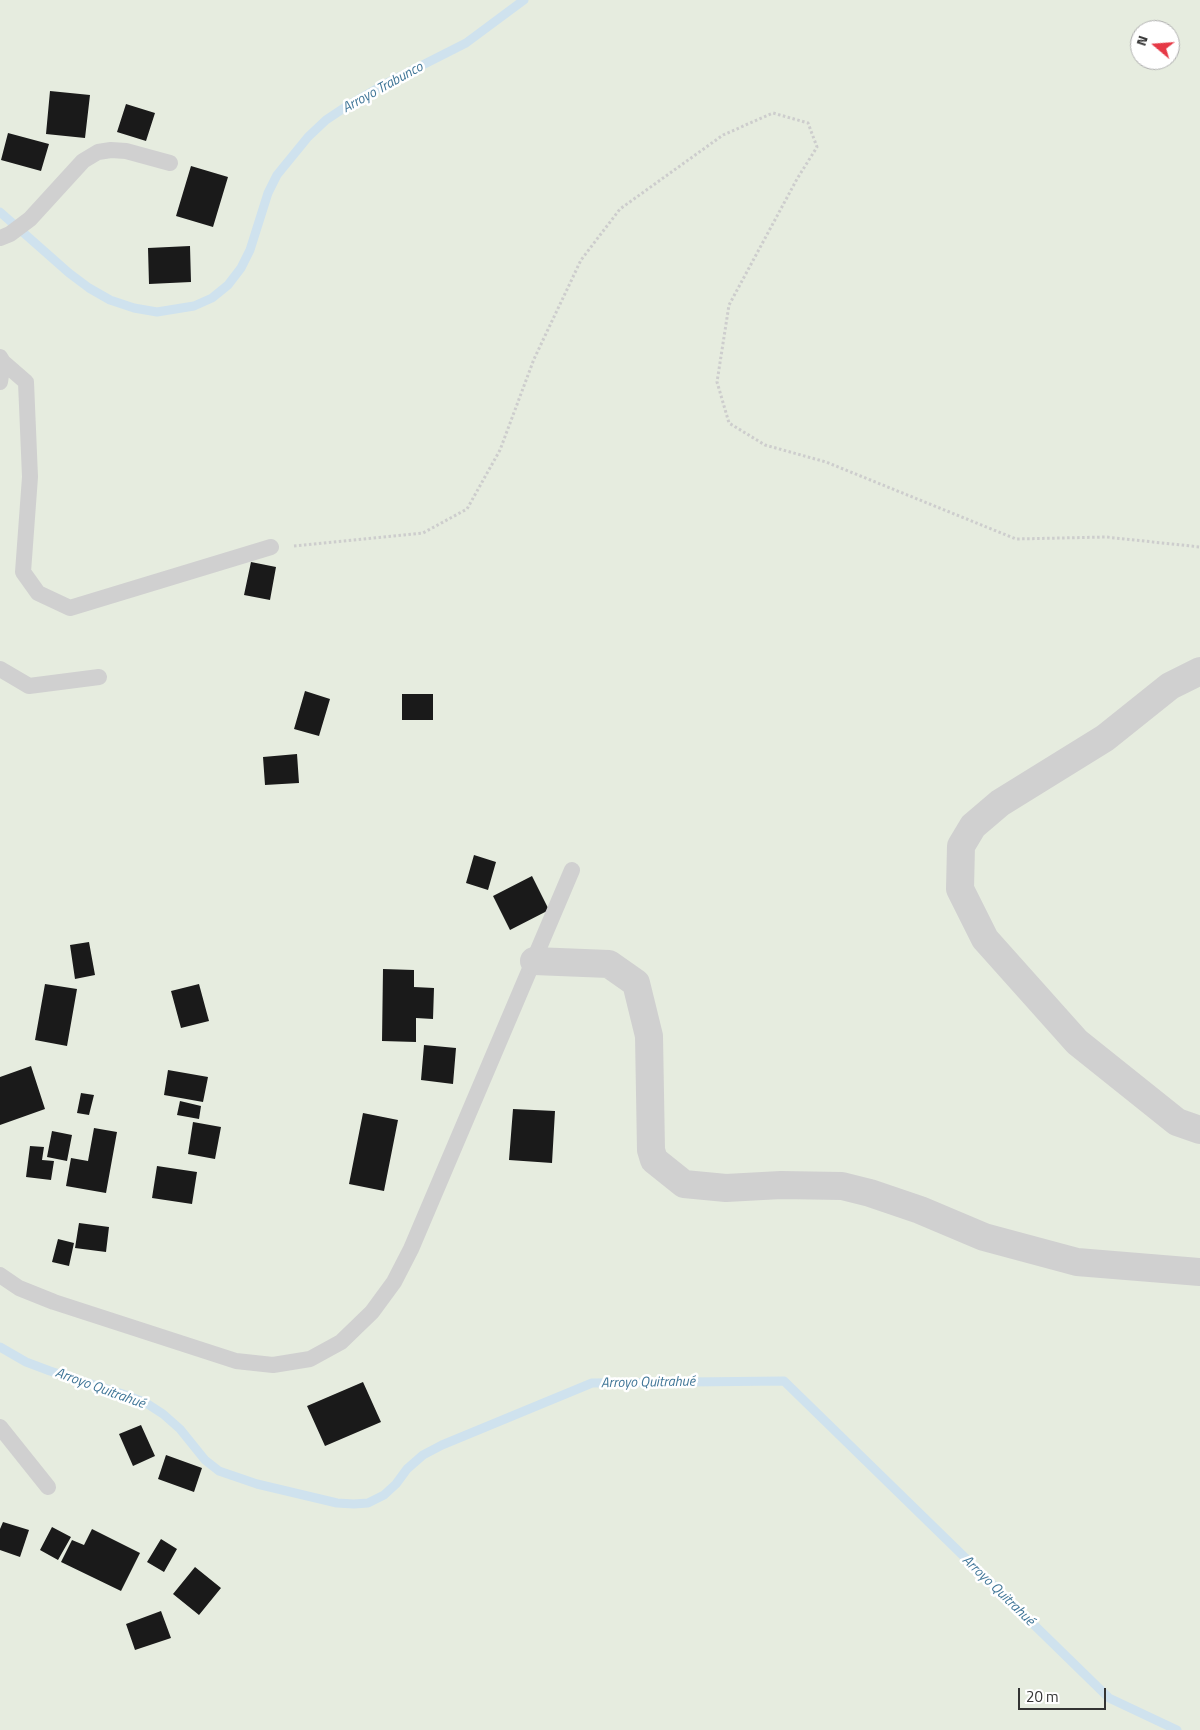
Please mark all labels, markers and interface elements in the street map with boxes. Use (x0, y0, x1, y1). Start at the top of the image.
north arrow (1130, 20, 1180, 70)
text: N (1130, 33, 1153, 48)
water label: Arroyo Trabunco (340, 59, 426, 117)
water label: Arroyo Quitrahué (53, 1365, 147, 1413)
water label: Arroyo Quitrahué (601, 1374, 695, 1392)
water label: Arroyo Quitrahué (958, 1552, 1038, 1630)
scale bar (1020, 1678, 1108, 1710)
text: 20 m (1026, 1685, 1059, 1708)

